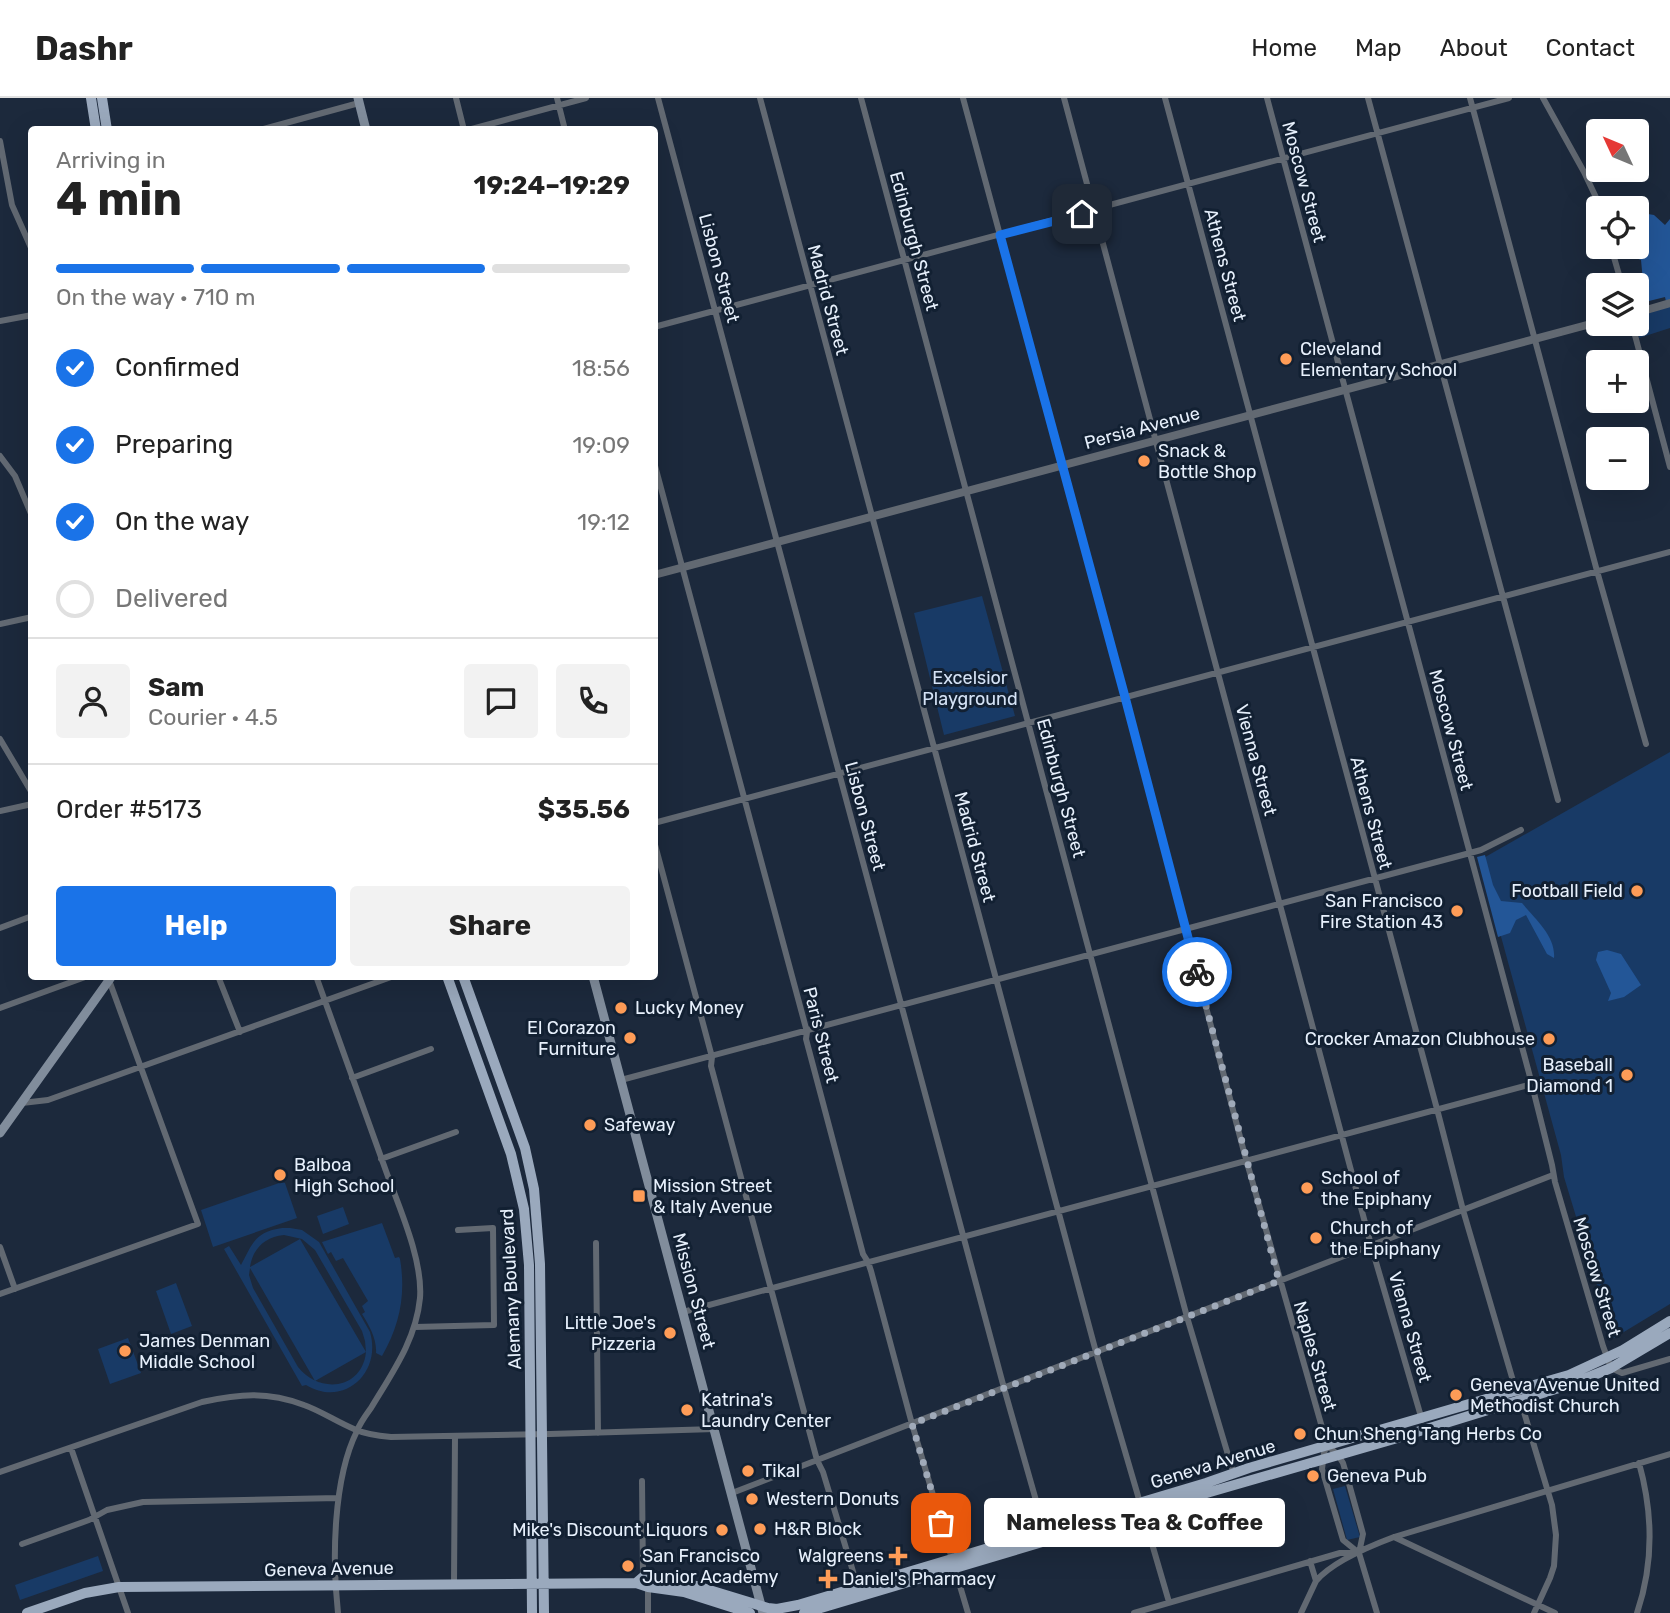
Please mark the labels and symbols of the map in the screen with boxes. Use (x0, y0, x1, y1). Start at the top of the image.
street label: Moscow Street (1277, 119, 1331, 245)
north arrow (1586, 119, 1648, 182)
street label: Edinburgh Street (885, 169, 943, 313)
pin (1052, 184, 1112, 244)
street label: Athens Street (1199, 206, 1251, 324)
street label: Lisbon Street (694, 211, 744, 325)
street label: Madrid Street (803, 242, 853, 358)
place label: Cleveland Elementary School (1300, 338, 1457, 381)
marker: Cleveland Elementary School (1278, 351, 1294, 367)
street label: Persia Avenue (1082, 402, 1202, 454)
place label: Snack & Bottle Shop (1158, 440, 1256, 483)
marker: Snack & Bottle Shop (1136, 453, 1152, 469)
park label: Excelsior Playground (922, 667, 1018, 710)
street label: Moscow Street (1424, 667, 1478, 793)
street label: Vienna Street (1231, 702, 1281, 818)
street label: Edinburgh Street (1032, 716, 1090, 860)
street label: Athens Street (1345, 754, 1397, 872)
street label: Lisbon Street (840, 759, 890, 873)
street label: Madrid Street (950, 789, 1000, 905)
place label: Football Field (1511, 880, 1623, 902)
marker: Football Field (1629, 883, 1645, 899)
place label: San Francisco Fire Station 43 (1320, 890, 1443, 933)
marker: San Francisco Fire Station 43 (1449, 903, 1465, 919)
courier (1162, 937, 1232, 1007)
street label: Paris Street (798, 985, 844, 1085)
place label: Lucky Money (635, 997, 744, 1019)
marker: Lucky Money (613, 1000, 629, 1016)
place label: El Corazon Furniture (527, 1017, 616, 1060)
place label: Crocker Amazon Clubhouse (1305, 1028, 1535, 1050)
marker: El Corazon Furniture (622, 1030, 638, 1046)
marker: Crocker Amazon Clubhouse (1541, 1031, 1557, 1047)
place label: Baseball Diamond 1 (1526, 1054, 1613, 1097)
marker: Baseball Diamond 1 (1619, 1067, 1635, 1083)
place label: Safeway (604, 1114, 676, 1136)
marker: Safeway (582, 1117, 598, 1133)
place label: Balboa High School (294, 1154, 394, 1197)
marker: Balboa High School (272, 1167, 288, 1183)
place label: School of the Epiphany (1321, 1167, 1432, 1210)
place label: Mission Street & Italy Avenue (653, 1175, 773, 1218)
marker: School of the Epiphany (1299, 1180, 1315, 1196)
marker: Mission Street & Italy Avenue (631, 1188, 647, 1204)
street label: Alemany Boulevard (496, 1208, 526, 1370)
street label: Moscow Street (1568, 1214, 1626, 1340)
place label: Church of the Epiphany (1330, 1217, 1441, 1260)
marker: Church of the Epiphany (1308, 1230, 1324, 1246)
street label: Mission Street (668, 1231, 720, 1351)
street label: Vienna Street (1384, 1269, 1436, 1385)
street label: Naples Street (1289, 1299, 1341, 1413)
place label: Little Joe's Pizzeria (565, 1312, 656, 1355)
marker: Little Joe's Pizzeria (662, 1325, 678, 1341)
place label: James Denman Middle School (139, 1330, 270, 1373)
marker: James Denman Middle School (117, 1343, 133, 1359)
place label: Geneva Avenue United Methodist Church (1470, 1374, 1660, 1417)
marker: Geneva Avenue United Methodist Church (1448, 1387, 1464, 1403)
place label: Katrina's Laundry Center (701, 1389, 831, 1432)
marker: Katrina's Laundry Center (679, 1402, 695, 1418)
place label: Chun Sheng Tang Herbs Co (1314, 1423, 1542, 1445)
marker: Chun Sheng Tang Herbs Co (1292, 1426, 1308, 1442)
street label: Geneva Avenue (1148, 1435, 1278, 1493)
place label: Tikal (762, 1460, 800, 1482)
marker: Tikal (740, 1463, 756, 1479)
place label: Geneva Pub (1327, 1465, 1427, 1487)
marker: Geneva Pub (1305, 1468, 1321, 1484)
place label: Western Donuts (766, 1488, 899, 1510)
marker: Western Donuts (744, 1491, 760, 1507)
pin (911, 1493, 971, 1553)
callout: Nameless Tea & Coffee (983, 1498, 1284, 1548)
place label: H&R Block (774, 1518, 862, 1540)
place label: Mike's Discount Liquors (512, 1519, 708, 1541)
marker: H&R Block (752, 1521, 768, 1537)
marker: Mike's Discount Liquors (714, 1522, 730, 1538)
place label: San Francisco Junior Academy (642, 1545, 778, 1588)
place label: Walgreens (798, 1545, 884, 1567)
marker: Walgreens (890, 1548, 906, 1564)
street label: Geneva Avenue (264, 1557, 394, 1581)
marker: San Francisco Junior Academy (620, 1558, 636, 1574)
place label: Daniel's Pharmacy (842, 1568, 996, 1590)
marker: Daniel's Pharmacy (820, 1571, 836, 1587)

